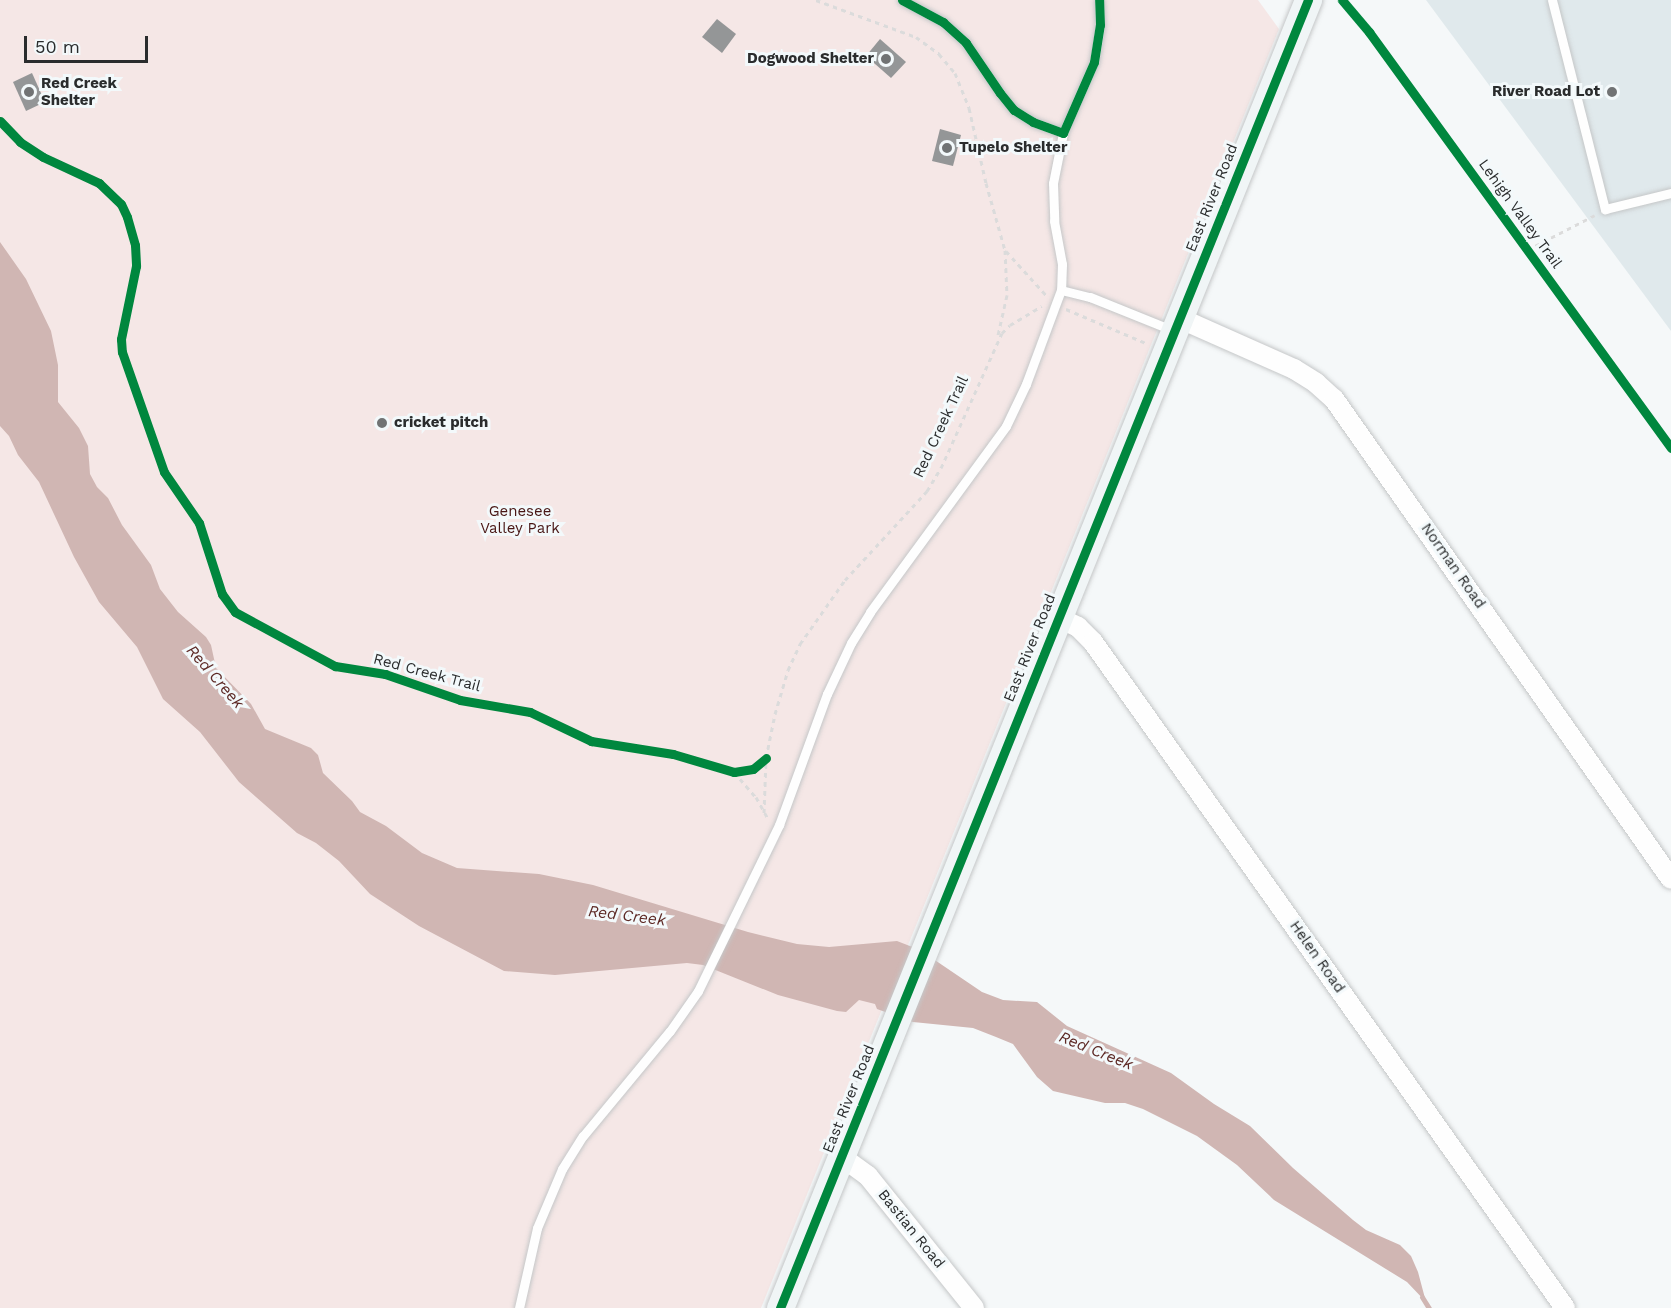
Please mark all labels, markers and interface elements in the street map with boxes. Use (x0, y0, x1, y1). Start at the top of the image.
scale bar (27, 24, 152, 62)
text: 50 m (35, 36, 80, 57)
place label: Dogwood Shelter (747, 50, 874, 68)
marker: Dogwood Shelter (879, 52, 893, 66)
place label: Red Creek Shelter (41, 74, 117, 109)
place label: River Road Lot (1492, 83, 1600, 101)
marker: Red Creek Shelter (22, 85, 36, 99)
marker: River Road Lot (1605, 85, 1619, 99)
place label: Tupelo Shelter (959, 139, 1067, 157)
marker: Tupelo Shelter (940, 141, 954, 155)
street label: East River Road (1182, 141, 1242, 255)
street label: Lehigh Valley Trail (1474, 155, 1566, 273)
street label: Red Creek Trail (909, 373, 973, 481)
place label: cricket pitch (394, 414, 488, 432)
marker: cricket pitch (375, 416, 389, 430)
park label: Genesee Valley Park (480, 502, 560, 537)
street label: Norman Road (1417, 520, 1489, 612)
street label: East River Road (1000, 591, 1060, 705)
water label: Red Creek (182, 641, 248, 713)
street label: Red Creek Trail (371, 650, 483, 696)
water label: Red Creek (587, 902, 667, 930)
street label: Helen Road (1286, 918, 1348, 996)
water label: Red Creek (1056, 1028, 1136, 1074)
street label: East River Road (819, 1042, 879, 1156)
street label: Bastian Road (874, 1186, 948, 1272)

